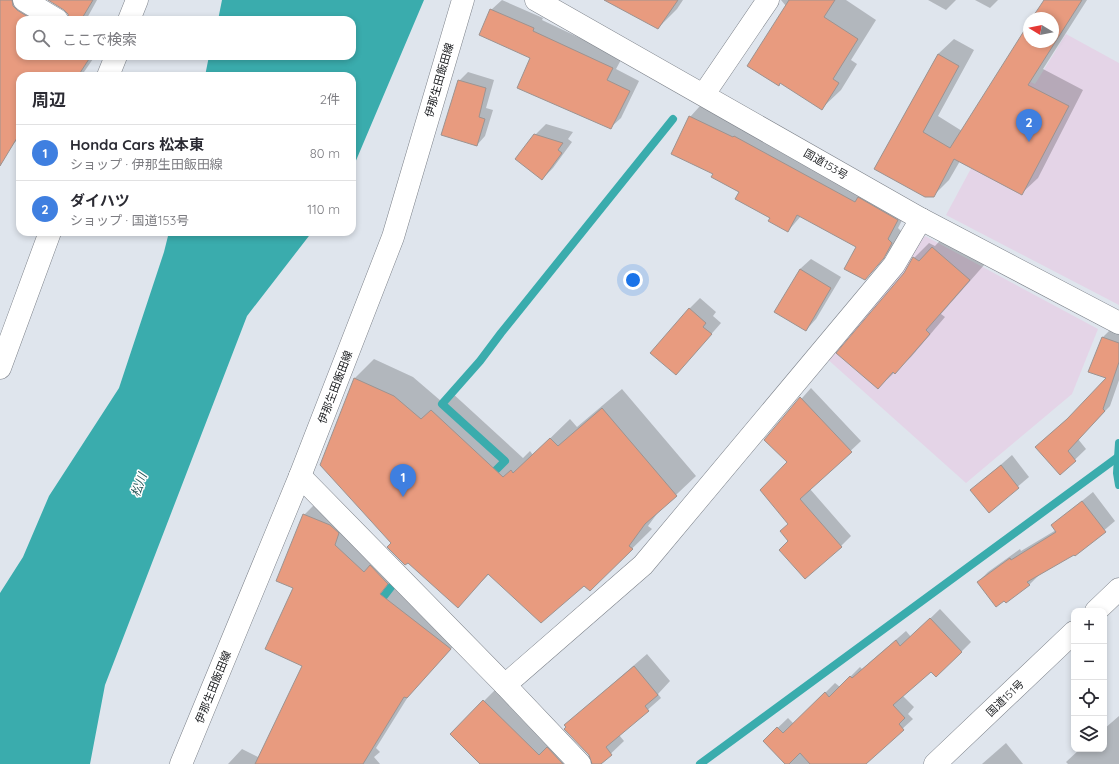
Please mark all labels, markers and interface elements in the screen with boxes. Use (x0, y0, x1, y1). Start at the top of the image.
north arrow (1023, 12, 1059, 48)
search box (16, 16, 356, 60)
icon: search (30, 27, 52, 49)
text: ここで検索 (62, 30, 137, 49)
street label: 伊那生田飯田線 (422, 41, 456, 119)
text: 周辺 (32, 89, 66, 110)
text: 2件 (320, 91, 340, 107)
pin: 2 (1016, 109, 1042, 142)
text: Honda Cars 松本東 (70, 135, 204, 154)
text: 1 (42, 145, 48, 161)
text: 80 m (310, 145, 340, 161)
street label: 国道153号 (801, 146, 851, 182)
text: ショップ · 伊那生田飯田線 (70, 156, 223, 172)
text: ダイハツ (70, 191, 130, 210)
text: 2 (41, 201, 49, 217)
text: 110 m (307, 201, 340, 217)
text: ショップ · 国道153号 (70, 212, 189, 228)
your location (623, 270, 643, 290)
street label: 伊那生田飯田線 (315, 349, 355, 425)
pin: 1 (390, 464, 416, 497)
water label: 松川 (127, 469, 150, 499)
map controls (1071, 608, 1107, 752)
button: + (1071, 608, 1107, 644)
button: − (1071, 644, 1107, 680)
street label: 伊那生田飯田線 (192, 649, 234, 725)
street label: 国道151号 (983, 677, 1027, 719)
button: locate (1071, 680, 1107, 716)
button: layers (1071, 716, 1107, 752)

